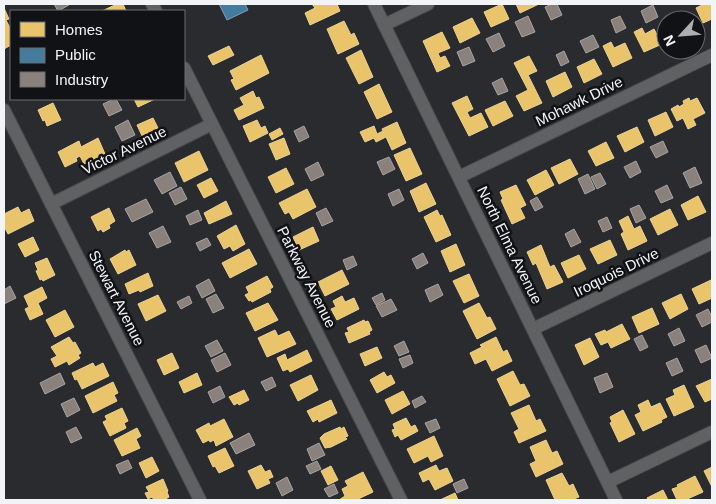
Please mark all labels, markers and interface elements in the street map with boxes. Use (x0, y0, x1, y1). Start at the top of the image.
legend (10, 10, 185, 100)
north arrow (656, 10, 706, 60)
text: Homes (55, 21, 103, 38)
text: N (660, 33, 679, 49)
text: Public (55, 46, 96, 63)
text: Industry (55, 71, 109, 88)
street label: Mohawk Drive (533, 73, 625, 129)
street label: Victor Avenue (79, 122, 169, 178)
street label: North Elma Avenue (474, 183, 546, 307)
street label: Parkway Avenue (274, 223, 340, 331)
street label: Iroquois Drive (571, 244, 661, 300)
street label: Stewart Avenue (86, 247, 148, 349)

